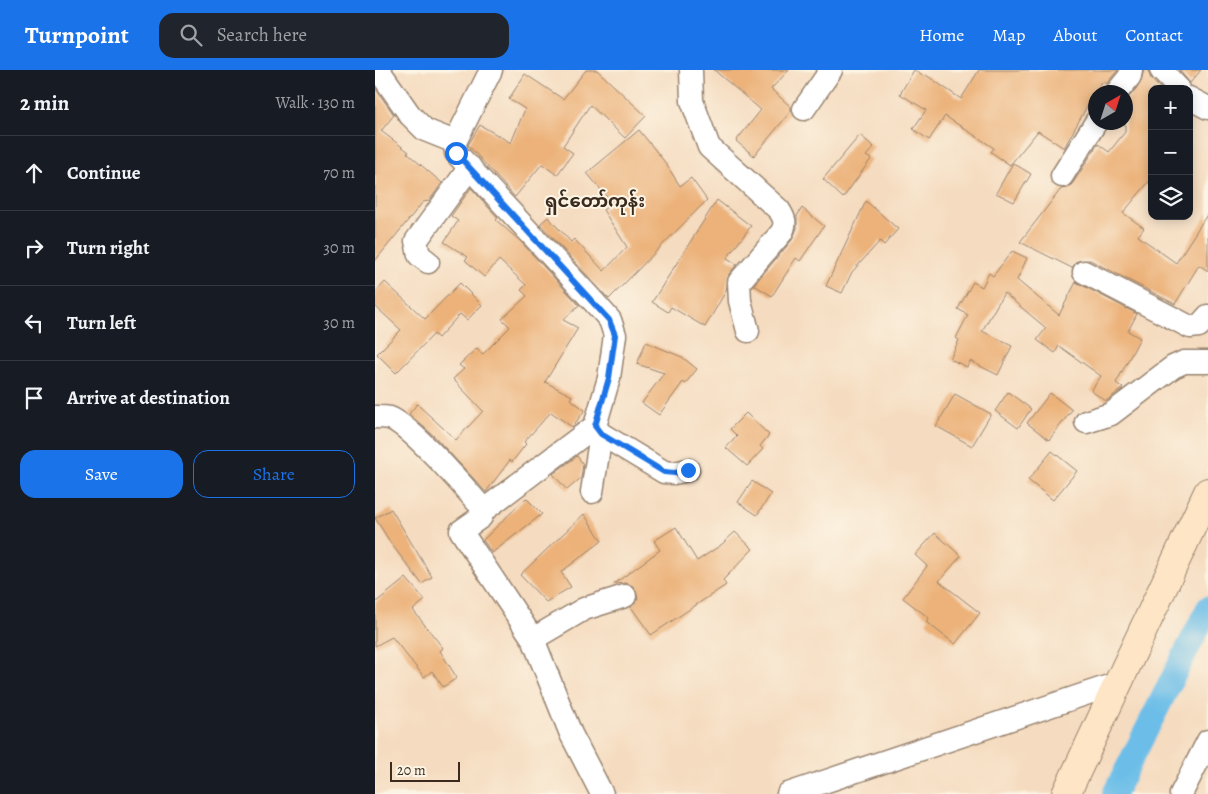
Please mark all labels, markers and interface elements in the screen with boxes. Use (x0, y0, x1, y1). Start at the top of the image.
search box (159, 13, 509, 58)
text: Turnpoint (25, 19, 129, 51)
icon: search (177, 21, 205, 49)
text: Search here (217, 22, 307, 48)
text: Home (919, 23, 964, 47)
text: Map (992, 23, 1025, 47)
text: About (1053, 23, 1097, 47)
text: Contact (1125, 23, 1183, 47)
north arrow (1088, 85, 1133, 130)
map controls (1148, 85, 1193, 220)
button: + (1148, 85, 1193, 130)
text: 2 min (20, 89, 69, 117)
text: Walk · 130 m (275, 92, 355, 114)
button: − (1148, 130, 1193, 175)
route start (445, 142, 468, 165)
icon: ahead (20, 159, 48, 187)
text: Continue (67, 160, 141, 186)
text: 70 m (323, 162, 355, 184)
button: layers (1148, 175, 1193, 220)
district label: ရှင်တော်ကုန်း (545, 189, 645, 215)
icon: right (20, 234, 48, 262)
text: Turn right (67, 235, 149, 261)
text: 30 m (323, 237, 355, 259)
icon: left (20, 309, 48, 337)
text: Turn left (67, 310, 136, 336)
text: 30 m (323, 312, 355, 334)
icon: arrive (20, 384, 48, 412)
text: Arrive at destination (67, 385, 230, 411)
button: Save (20, 450, 183, 498)
button: Share (193, 450, 355, 498)
route end (677, 459, 700, 482)
scale bar (390, 759, 460, 782)
text: 20 m (397, 761, 426, 780)

